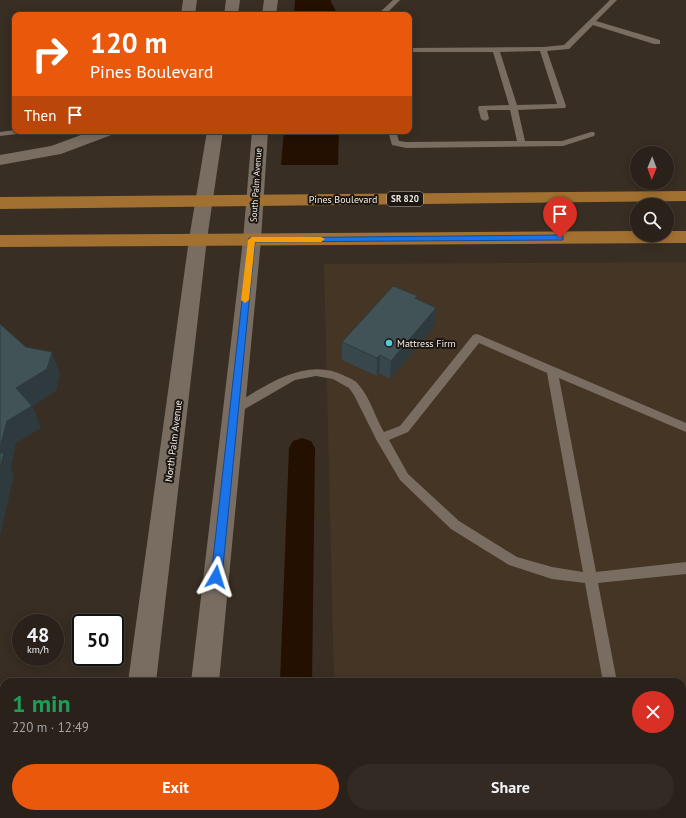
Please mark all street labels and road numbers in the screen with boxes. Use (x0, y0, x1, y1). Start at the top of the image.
street label: South Palm Avenue (247, 147, 264, 222)
road number: SR 820 (387, 192, 423, 206)
street label: Pines Boulevard (309, 193, 377, 206)
street label: North Palm Avenue (162, 400, 185, 483)

